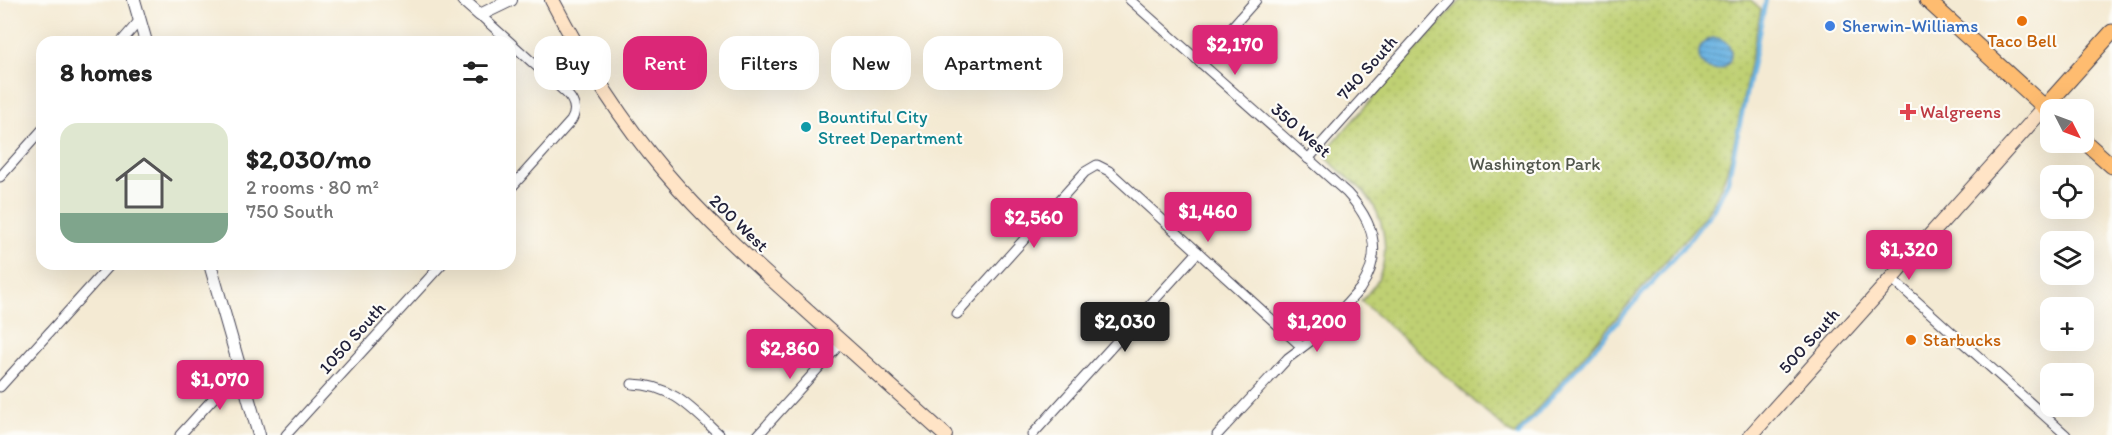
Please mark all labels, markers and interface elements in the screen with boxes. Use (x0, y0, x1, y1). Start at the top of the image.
marker: Taco Bell (2015, 14, 2029, 28)
place label: Sherwin-Williams (1842, 15, 1978, 37)
marker: Sherwin-Williams (1823, 19, 1837, 33)
pin: $2,170 (1186, 25, 1284, 76)
place label: Taco Bell (1987, 30, 2057, 52)
street label: 740 South (1332, 31, 1402, 105)
text: $2,170 (1207, 32, 1263, 56)
chip: Buy (534, 36, 611, 90)
chip: Rent (623, 36, 707, 90)
chip: Filters (719, 36, 819, 90)
chip: New (831, 36, 911, 90)
chip: Apartment (923, 36, 1063, 90)
text: 8 homes (60, 56, 152, 88)
icon: filters (459, 56, 492, 89)
street label: 350 West (1266, 98, 1336, 162)
north arrow (2040, 99, 2094, 153)
map controls (2040, 99, 2094, 417)
place label: Walgreens (1920, 101, 2001, 123)
marker: Walgreens (1901, 105, 1915, 119)
place label: Bountiful City Street Department (818, 106, 963, 149)
marker: Bountiful City Street Department (799, 120, 813, 134)
text: $2,030/mo (246, 143, 371, 175)
icon: home (108, 147, 180, 219)
park label: Washington Park (1470, 153, 1600, 175)
button: locate (2040, 165, 2094, 219)
text: 2 rooms · 80 m² (246, 175, 379, 199)
street label: 200 West (705, 189, 773, 257)
pin: $1,460 (1159, 192, 1257, 243)
pin: $2,560 (985, 198, 1083, 249)
text: 750 South (246, 199, 333, 223)
text: $1,460 (1178, 199, 1238, 223)
text: $2,560 (1005, 205, 1063, 229)
pin: $1,320 (1860, 230, 1958, 281)
button: layers (2040, 231, 2094, 285)
text: $1,320 (1880, 237, 1938, 261)
button: + (2040, 297, 2094, 351)
street label: 1050 South (314, 298, 390, 378)
pin: $2,030 (1076, 302, 1174, 353)
pin: $1,200 (1268, 302, 1366, 353)
street label: 500 South (1774, 304, 1844, 378)
text: $2,030 (1095, 309, 1155, 333)
text: $1,200 (1287, 309, 1347, 333)
pin: $2,860 (741, 329, 839, 380)
place label: Starbucks (1923, 329, 2001, 351)
marker: Starbucks (1904, 333, 1918, 347)
text: $2,860 (760, 336, 820, 360)
pin: $1,070 (171, 360, 269, 411)
button: − (2040, 363, 2094, 417)
text: $1,070 (191, 367, 249, 391)

